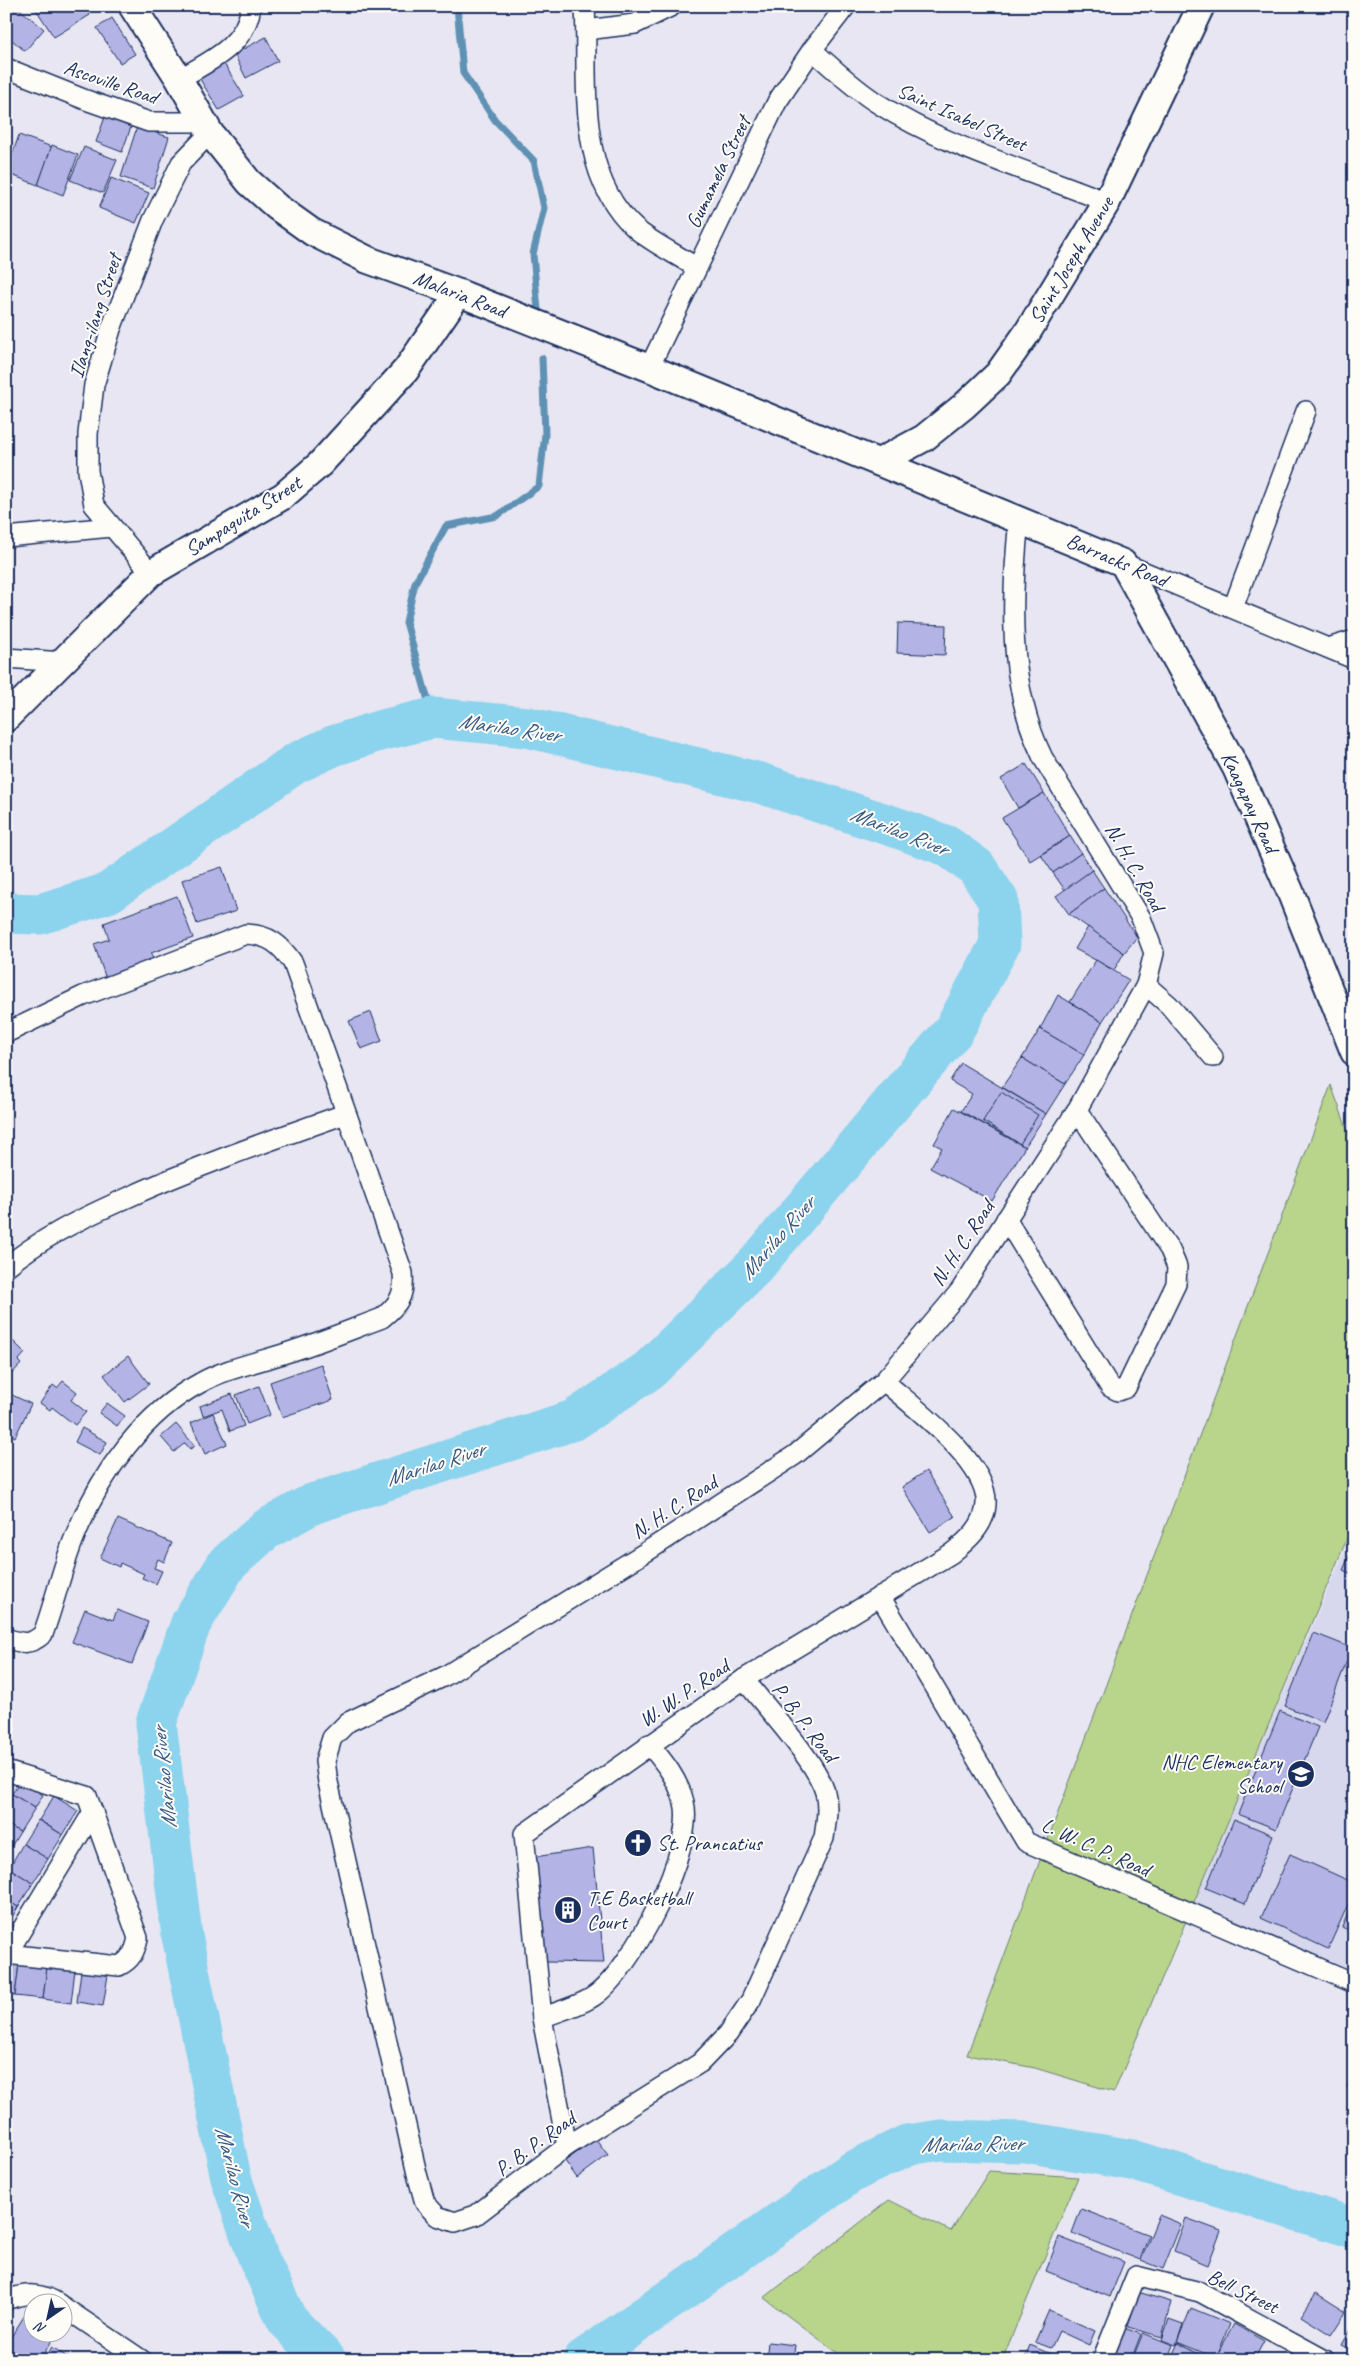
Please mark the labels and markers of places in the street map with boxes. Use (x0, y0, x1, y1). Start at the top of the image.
place label: NHC Elementary School (1161, 1749, 1285, 1799)
school or university icon: NHC Elementary School (1286, 1759, 1316, 1789)
church icon: St. Prancatius (623, 1828, 653, 1858)
place label: St. Prancatius (657, 1830, 764, 1856)
place label: T.E Basketball Court (587, 1885, 694, 1935)
building icon: T.E Basketball Court (553, 1895, 583, 1925)

